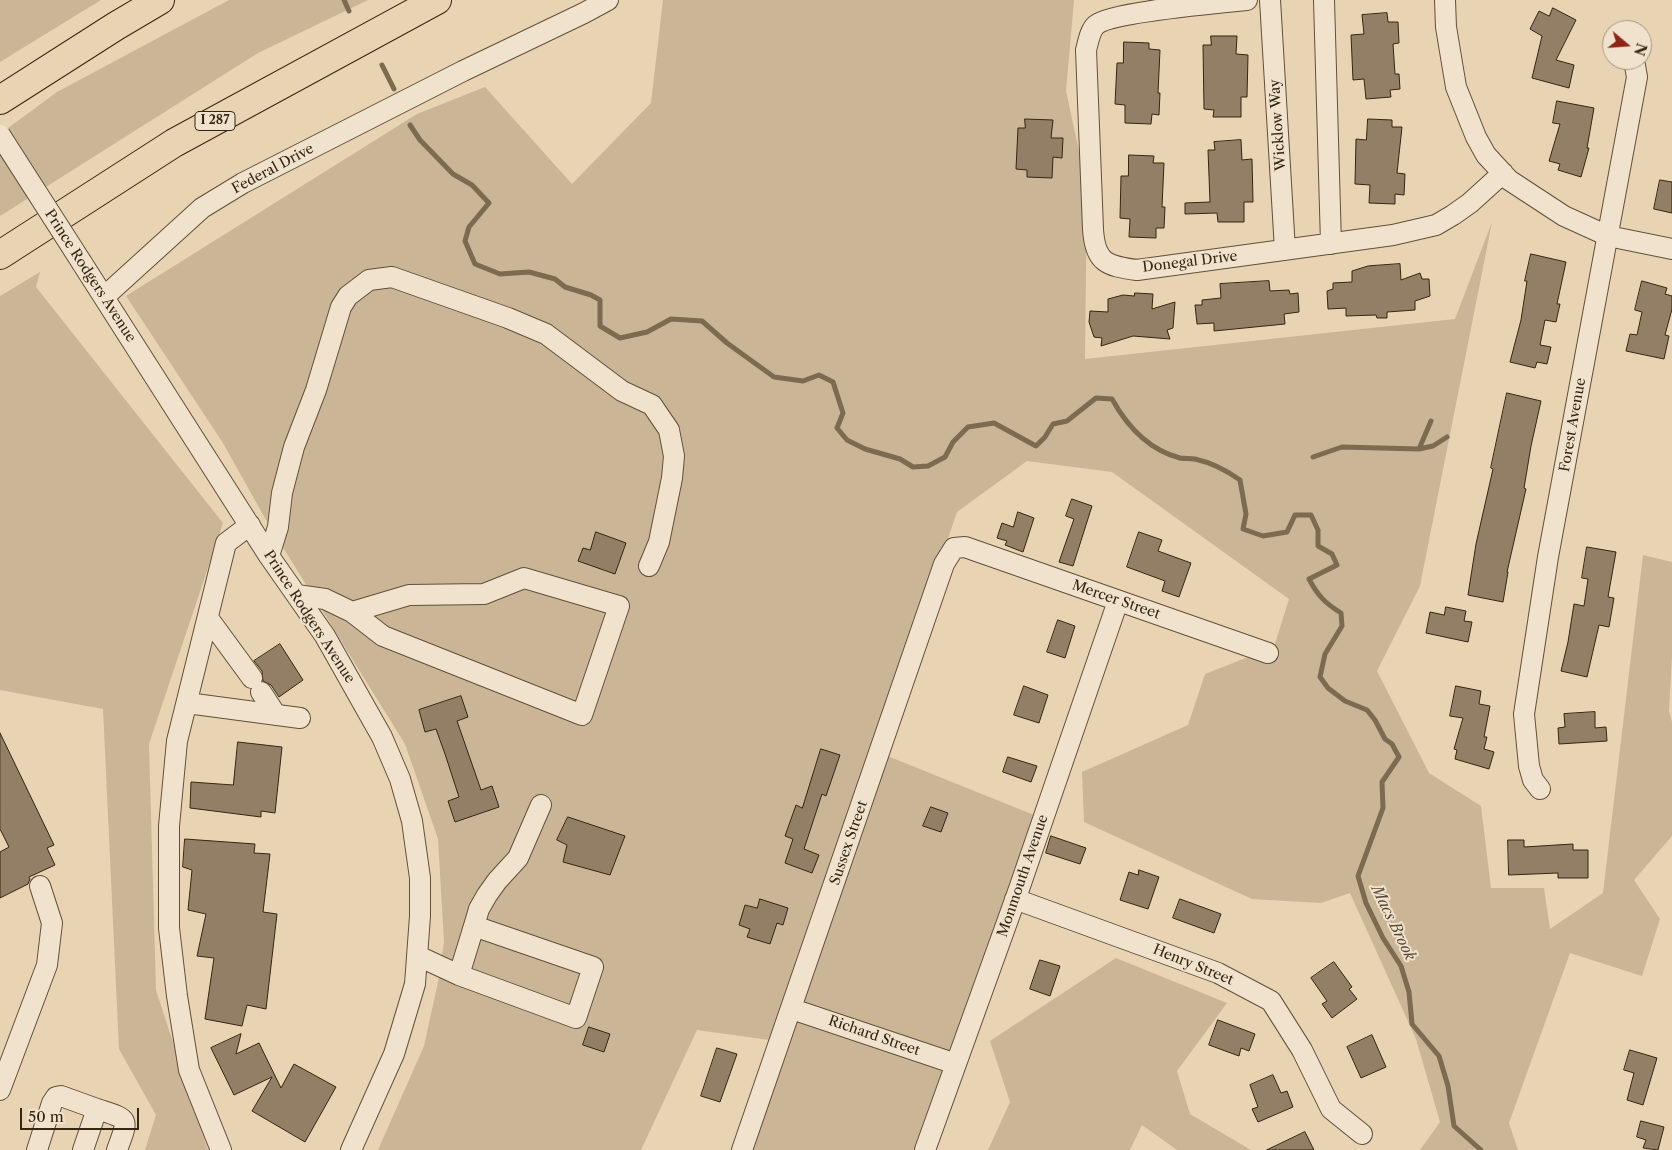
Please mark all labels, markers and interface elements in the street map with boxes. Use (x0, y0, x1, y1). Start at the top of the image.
north arrow (1602, 20, 1652, 70)
text: N (1630, 41, 1651, 58)
street label: Wicklow Way (1266, 79, 1290, 171)
road number: I 287 (195, 112, 235, 130)
street label: Federal Drive (229, 140, 317, 198)
street label: Prince Rodgers Avenue (41, 206, 139, 346)
street label: Donegal Drive (1142, 248, 1238, 276)
street label: Forest Avenue (1556, 377, 1590, 473)
street label: Prince Rodgers Avenue (260, 547, 358, 687)
street label: Mercer Street (1070, 577, 1162, 623)
street label: Sussex Street (827, 799, 871, 887)
street label: Monmouth Avenue (994, 812, 1052, 940)
water label: Macs Brook (1367, 882, 1419, 964)
street label: Henry Street (1150, 941, 1236, 989)
street label: Richard Street (826, 1012, 922, 1060)
scale bar (22, 1098, 141, 1130)
text: 50 m (28, 1107, 64, 1126)

